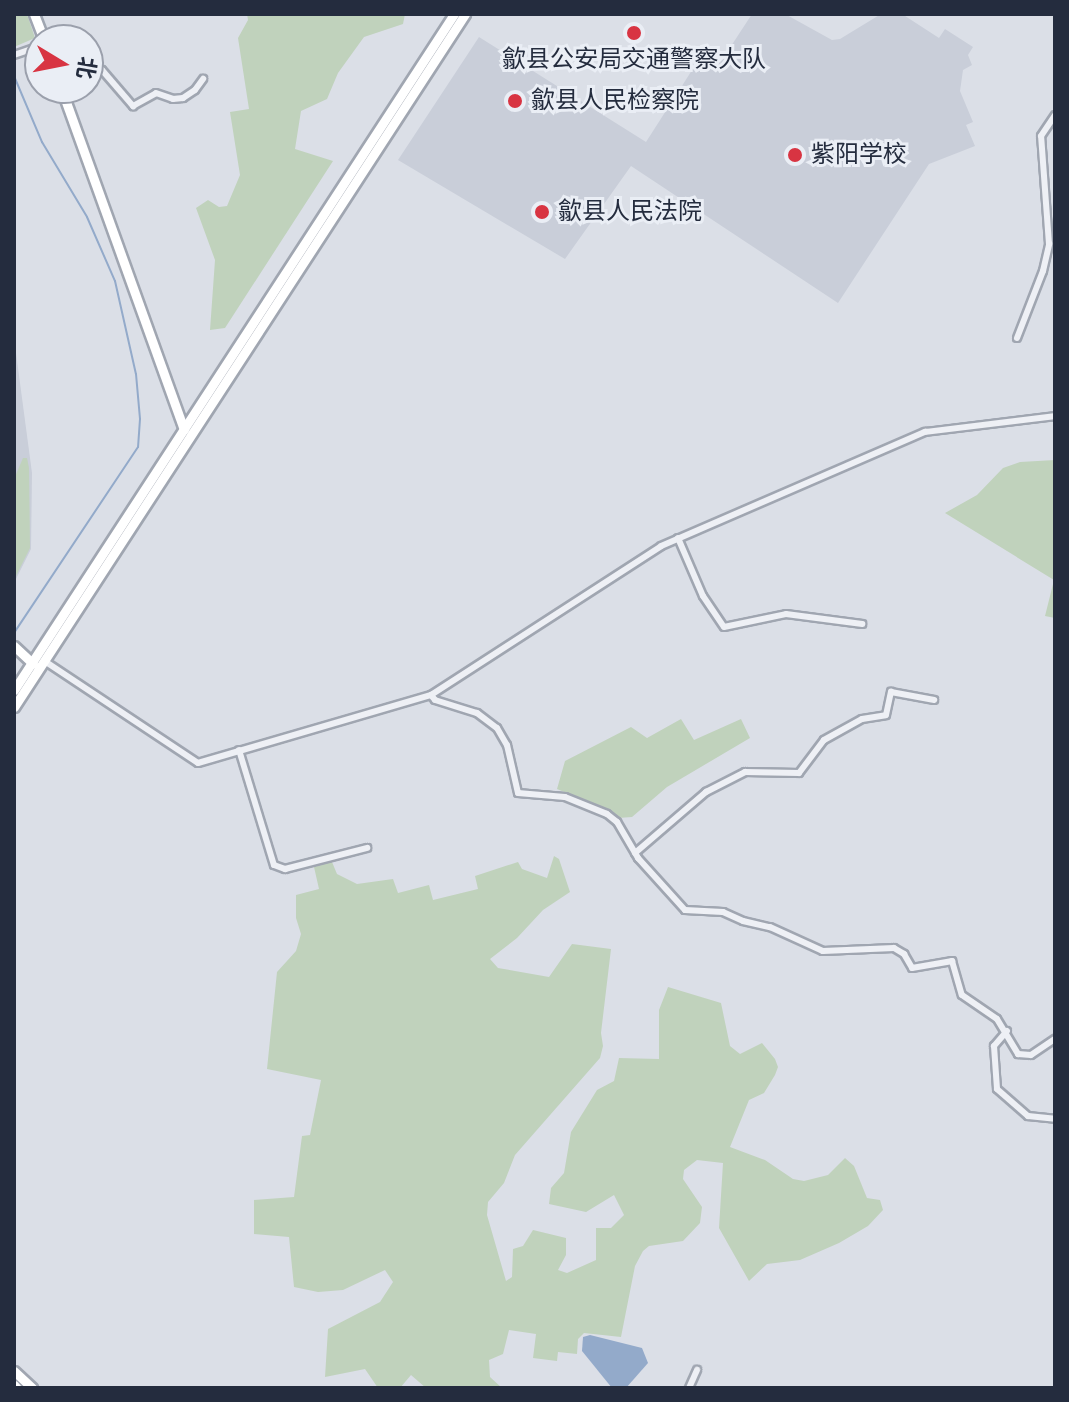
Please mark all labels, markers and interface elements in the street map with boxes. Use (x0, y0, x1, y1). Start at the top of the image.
north arrow (24, 24, 104, 104)
marker: 歙县公安局交通警察大队 (625, 24, 643, 42)
place label: 歙县公安局交通警察大队 (502, 46, 766, 74)
text: 北 (71, 55, 101, 81)
place label: 歙县人民检察院 (531, 87, 699, 115)
marker: 歙县人民检察院 (506, 92, 524, 110)
place label: 紫阳学校 (811, 141, 907, 169)
marker: 紫阳学校 (786, 146, 804, 164)
place label: 歙县人民法院 (558, 198, 702, 226)
marker: 歙县人民法院 (533, 203, 551, 221)

